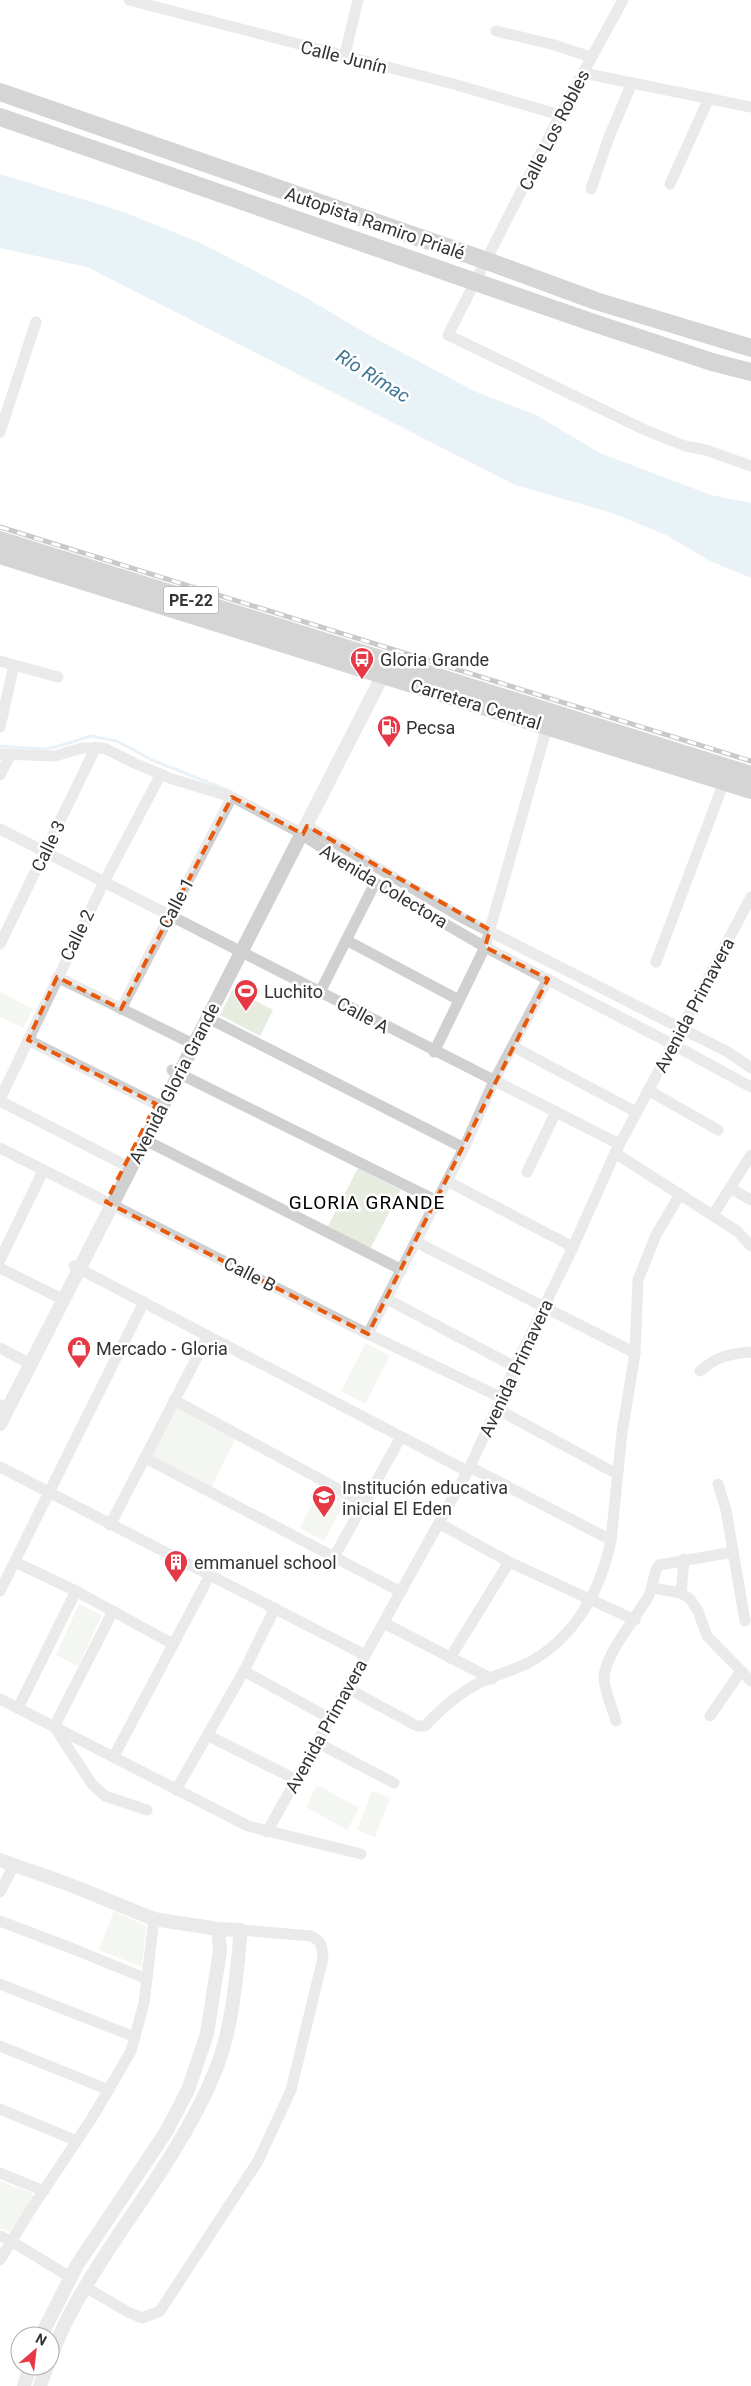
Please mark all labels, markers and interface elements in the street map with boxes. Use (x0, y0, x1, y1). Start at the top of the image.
street label: Calle Junín (299, 36, 389, 78)
street label: Calle Los Robles (515, 66, 593, 194)
street label: Autopista Ramiro Prialé (282, 182, 468, 264)
water label: Río Rímac (332, 344, 415, 408)
road number: PE-22 (164, 586, 218, 614)
bus stop icon: Gloria Grande (349, 646, 375, 680)
place label: Gloria Grande (380, 649, 489, 670)
street label: Carretera Central (408, 674, 544, 734)
fuel station icon: Pecsa (376, 714, 402, 748)
place label: Pecsa (406, 717, 455, 738)
street label: Calle 3 (27, 817, 69, 875)
street label: Avenida Colectora (316, 840, 452, 932)
street label: Calle 1 (154, 874, 198, 932)
street label: Calle 2 (56, 906, 98, 964)
street label: Avenida Primavera (650, 934, 738, 1076)
sports icon: Luchito (233, 978, 259, 1012)
place label: Luchito (264, 981, 323, 1002)
street label: Calle A (333, 993, 393, 1038)
street label: Avenida Gloria Grande (124, 999, 224, 1167)
district label: GLORIA GRANDE (289, 1191, 445, 1214)
street label: Calle B (221, 1252, 279, 1296)
street label: Avenida Primavera (475, 1296, 557, 1440)
shop icon: Mercado - Gloria (66, 1335, 92, 1369)
place label: Mercado - Gloria (96, 1338, 228, 1359)
place label: Institución educativa inicial El Eden (342, 1477, 508, 1519)
school or university icon: Institución educativa inicial El Eden (311, 1484, 337, 1518)
building icon: emmanuel school (163, 1549, 189, 1583)
place label: emmanuel school (194, 1552, 337, 1573)
street label: Avenida Primavera (281, 1656, 371, 1796)
north arrow (10, 2326, 60, 2376)
text: N (33, 2330, 49, 2349)

